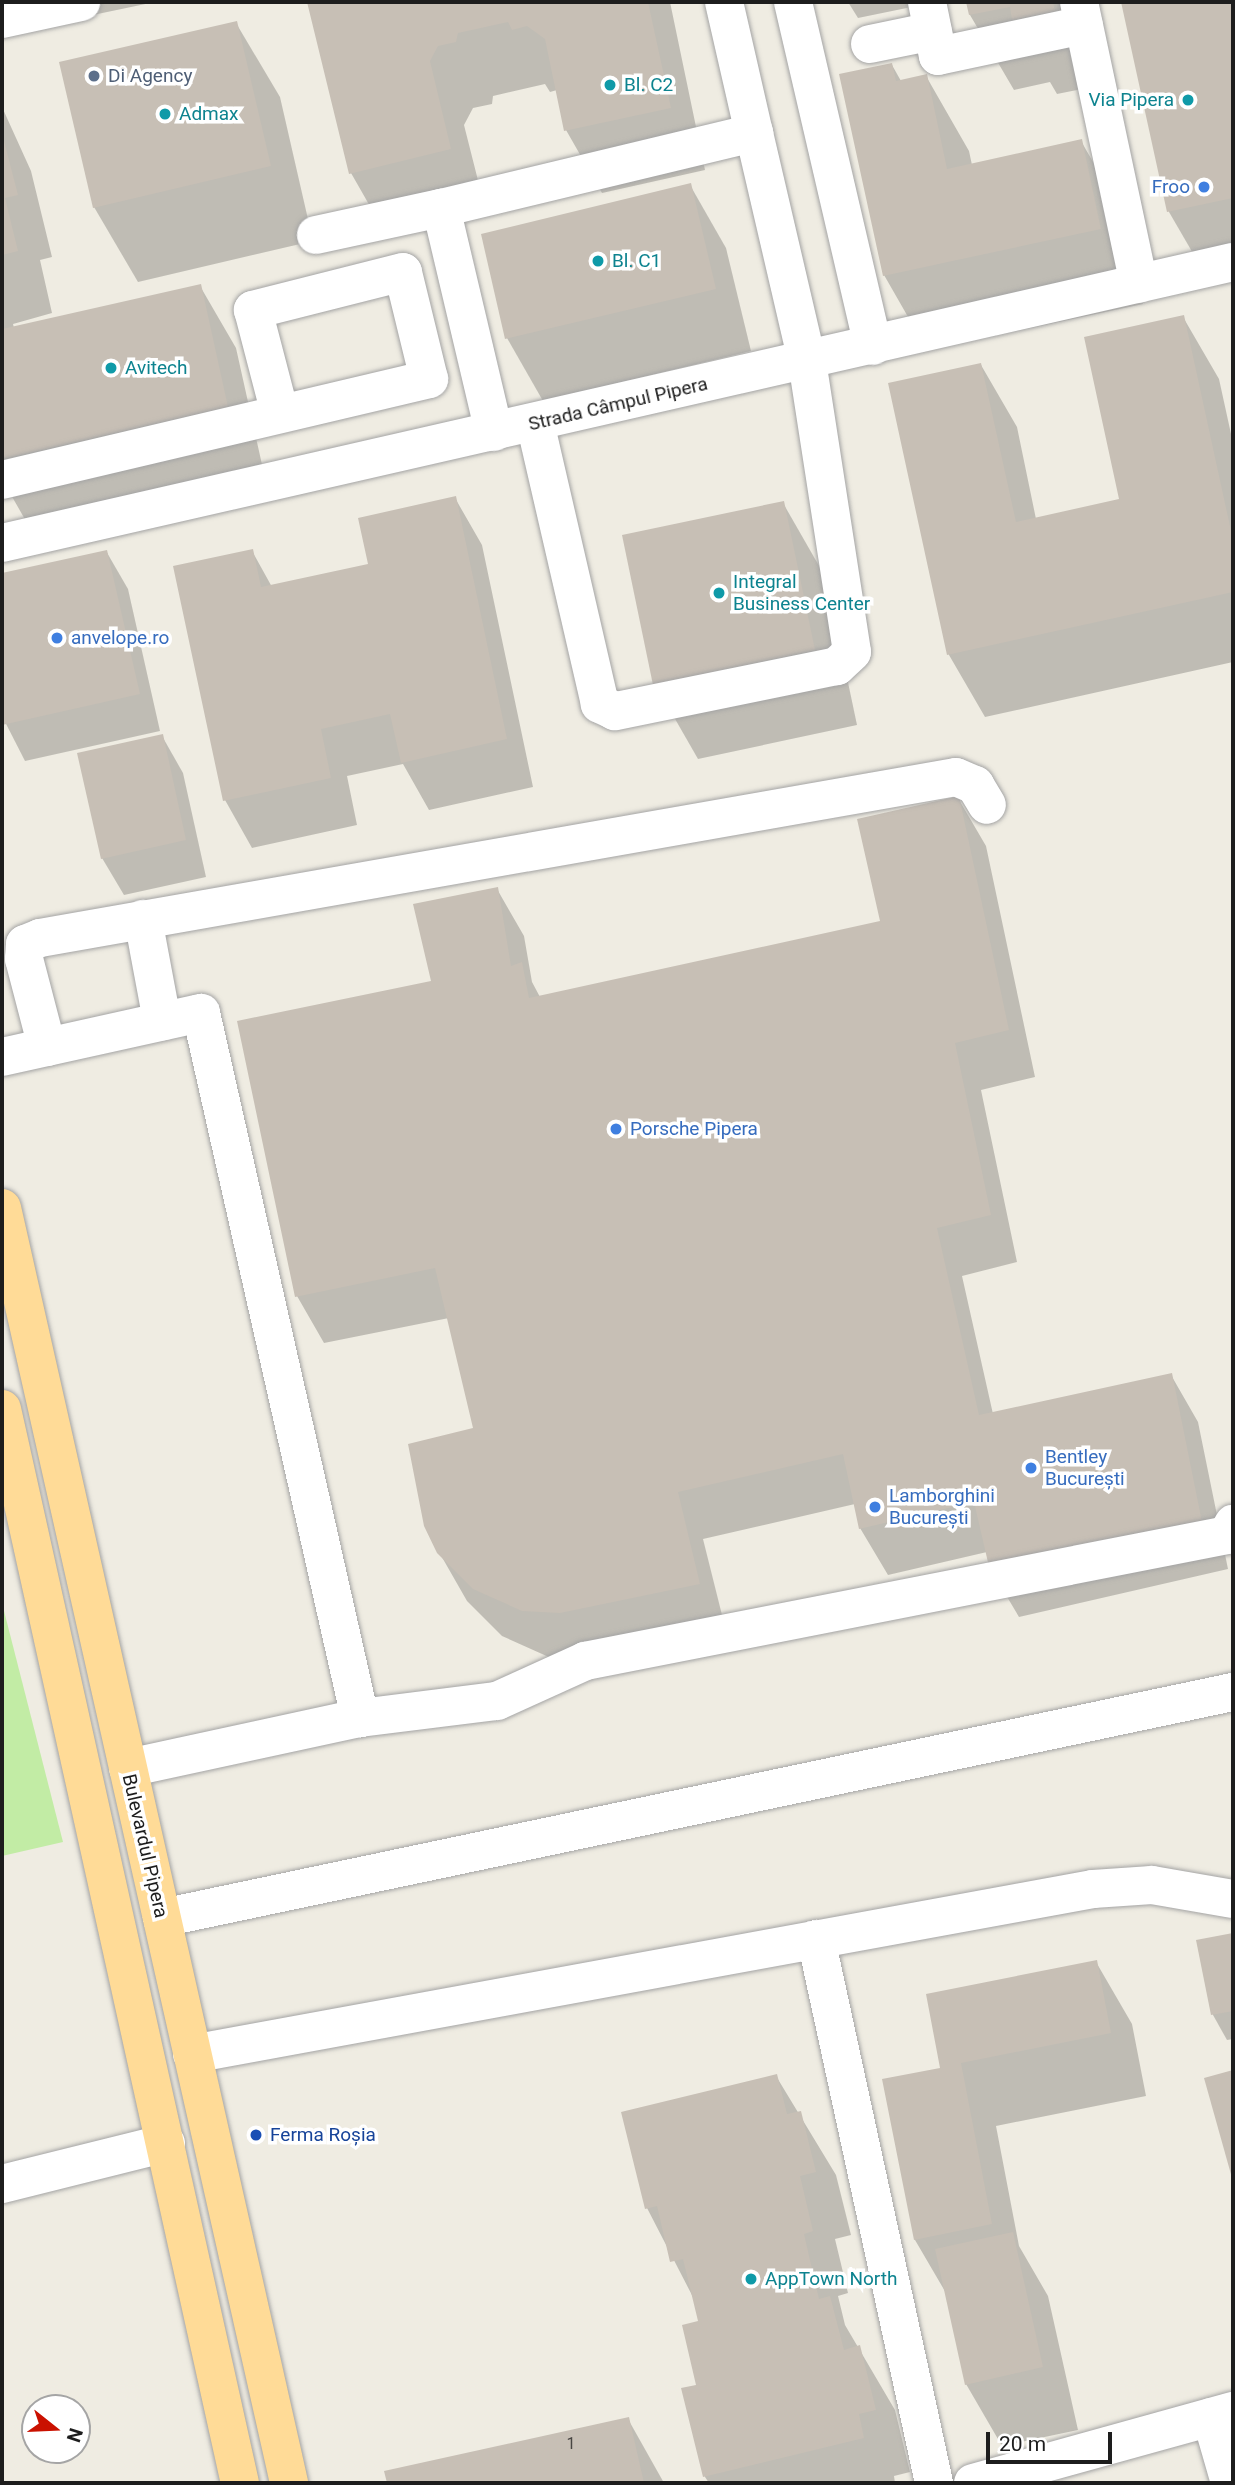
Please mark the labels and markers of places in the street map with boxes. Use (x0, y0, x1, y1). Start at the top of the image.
place label: Di Agency (108, 65, 192, 87)
marker: Di Agency (86, 68, 102, 84)
place label: Bl. C2 (624, 74, 673, 96)
marker: Bl. C2 (602, 77, 618, 93)
place label: Via Pipera (1088, 89, 1174, 111)
marker: Via Pipera (1180, 92, 1196, 108)
place label: Admax (179, 103, 239, 125)
marker: Admax (157, 106, 173, 122)
place label: Froo (1152, 176, 1190, 198)
marker: Froo (1196, 179, 1212, 195)
place label: Bl. C1 (612, 250, 661, 272)
marker: Bl. C1 (590, 253, 606, 269)
place label: Avitech (125, 357, 187, 379)
marker: Avitech (103, 360, 119, 376)
place label: Integral Business Center (733, 571, 870, 615)
marker: Integral Business Center (711, 585, 727, 601)
place label: anvelope.ro (71, 627, 169, 649)
marker: anvelope.ro (49, 630, 65, 646)
place label: Porsche Pipera (630, 1118, 758, 1140)
marker: Porsche Pipera (608, 1121, 624, 1137)
place label: Bentley București (1045, 1446, 1125, 1490)
marker: Bentley București (1023, 1460, 1039, 1476)
place label: Lamborghini București (889, 1485, 995, 1529)
marker: Lamborghini București (867, 1499, 883, 1515)
place label: Ferma Roșia (270, 2124, 376, 2146)
marker: Ferma Roșia (248, 2127, 264, 2143)
place label: AppTown North (765, 2268, 897, 2290)
marker: AppTown North (743, 2271, 759, 2287)

